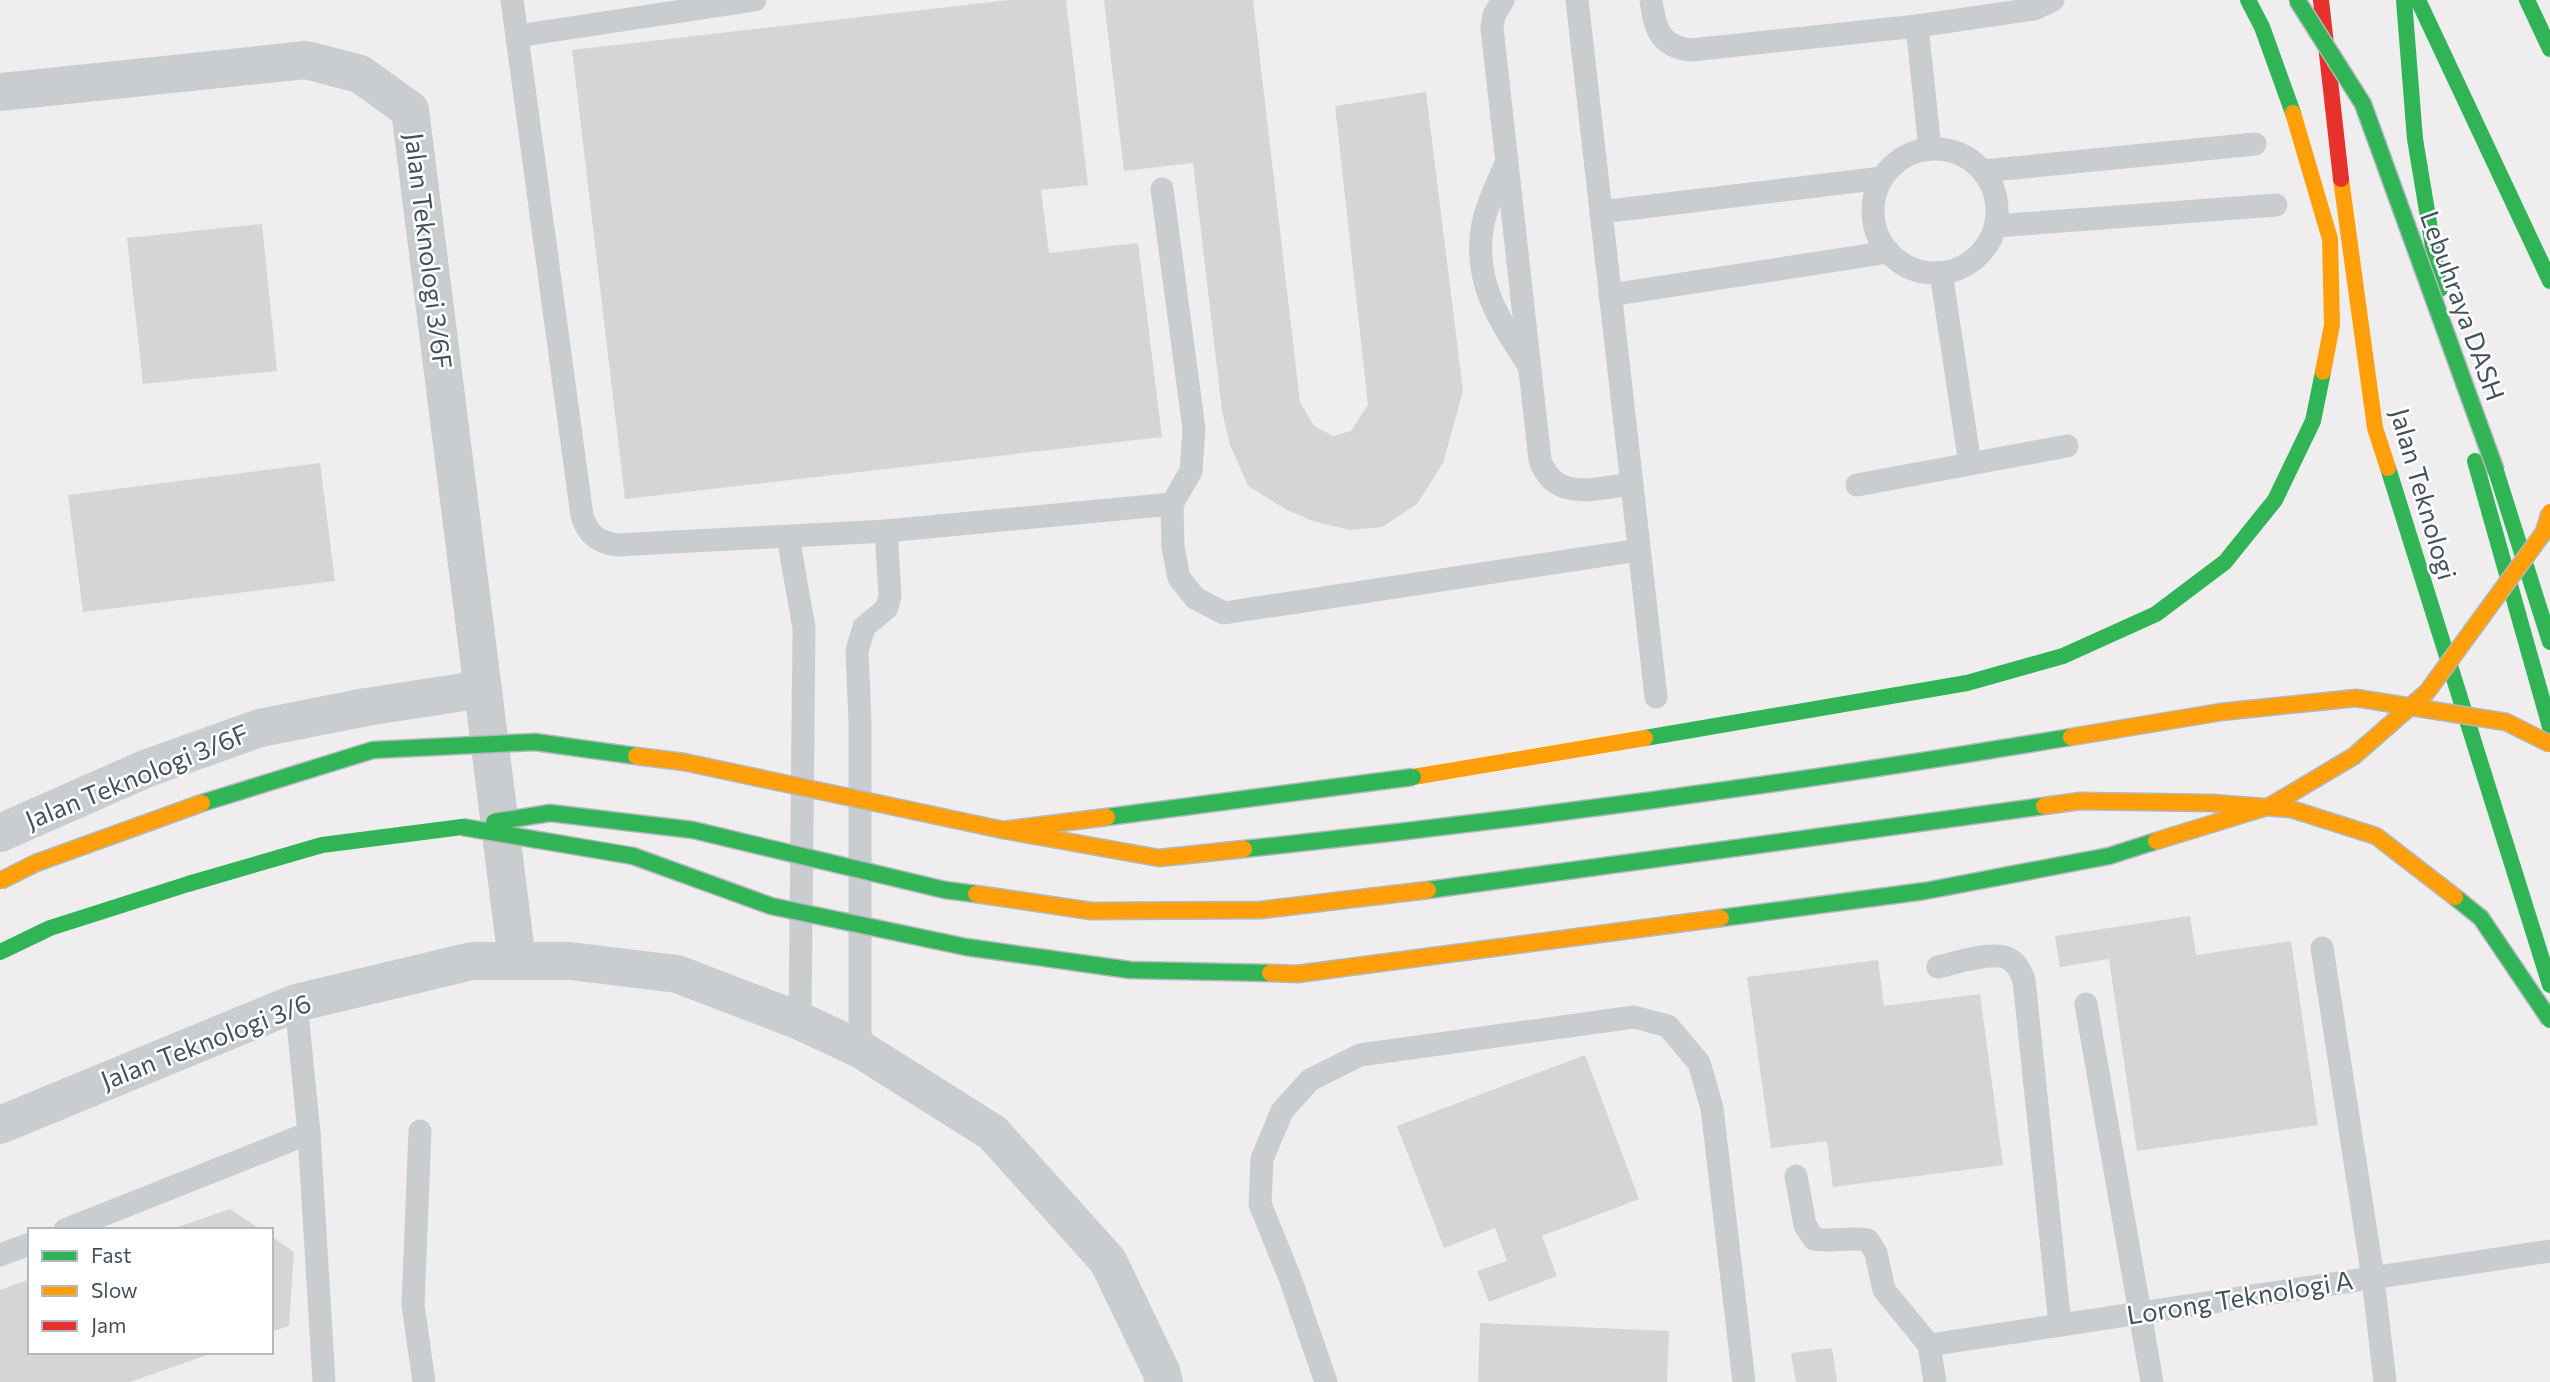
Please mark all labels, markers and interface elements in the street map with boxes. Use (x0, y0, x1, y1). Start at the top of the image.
street label: Jalan Teknologi 3/6F (400, 131, 459, 371)
street label: Lebuhraya DASH (2415, 206, 2512, 405)
street label: Jalan Teknologi (2385, 404, 2464, 583)
street label: Jalan Teknologi 3/6F (20, 717, 253, 835)
street label: Jalan Teknologi 3/6 (96, 986, 315, 1095)
legend (28, 1228, 273, 1354)
text: Fast (91, 1242, 132, 1267)
street label: Lorong Teknologi A (2124, 1263, 2355, 1330)
text: Slow (91, 1277, 138, 1302)
text: Jam (91, 1312, 126, 1337)

